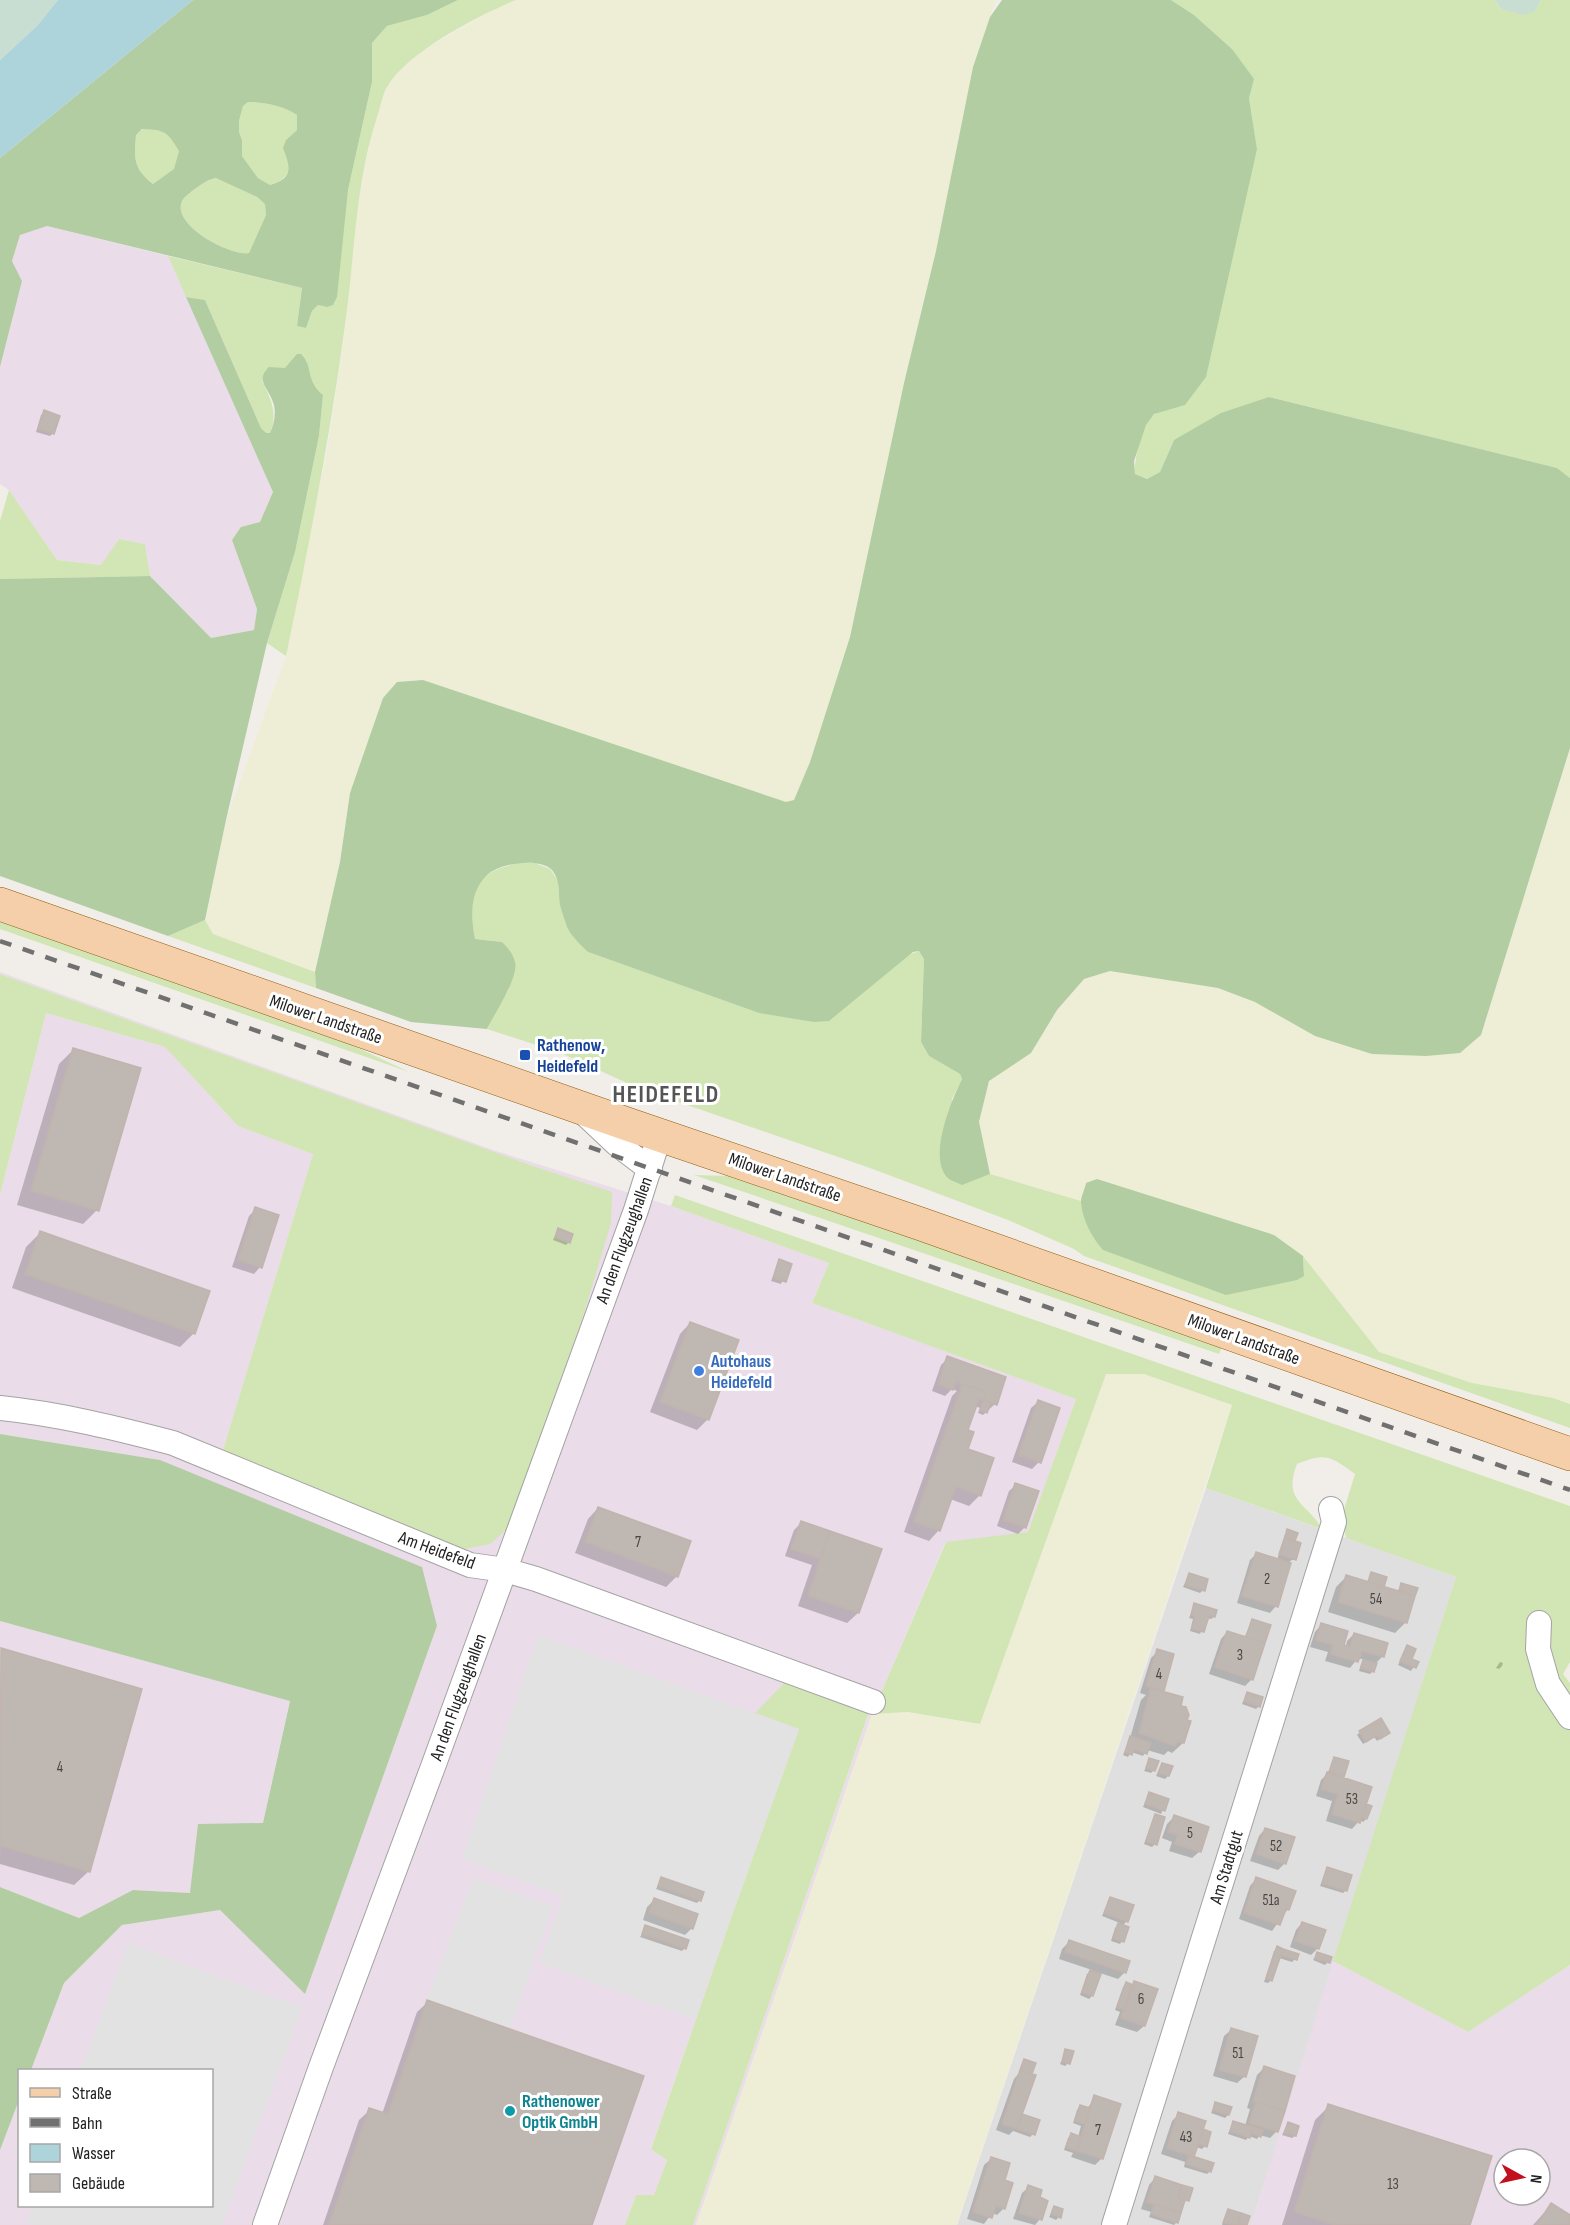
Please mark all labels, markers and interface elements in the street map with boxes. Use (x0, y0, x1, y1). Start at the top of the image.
street label: Milower Landstraße (267, 990, 385, 1049)
place label: Rathenow, Heidefeld (537, 1035, 605, 1077)
marker: Rathenow, Heidefeld (518, 1048, 532, 1062)
district label: HEIDEFELD (612, 1080, 720, 1109)
street label: Milower Landstraße (726, 1148, 844, 1207)
street label: An den Flugzeughallen (591, 1174, 657, 1307)
street label: Milower Landstraße (1185, 1310, 1303, 1369)
place label: Autohaus Heidefeld (710, 1351, 772, 1393)
marker: Autohaus Heidefeld (692, 1364, 706, 1378)
street label: Am Heidefeld (395, 1527, 478, 1574)
house number: 7 (635, 1533, 641, 1552)
house number: 2 (1264, 1570, 1270, 1589)
house number: 54 (1370, 1590, 1382, 1609)
street label: An den Flugzeughallen (425, 1631, 491, 1764)
house number: 3 (1237, 1646, 1243, 1665)
house number: 4 (1156, 1665, 1162, 1684)
house number: 4 (57, 1758, 63, 1777)
house number: 53 (1346, 1790, 1358, 1809)
house number: 5 (1187, 1824, 1193, 1843)
street label: Am Stadtgut (1205, 1827, 1248, 1907)
house number: 52 (1270, 1837, 1282, 1856)
house number: 51a (1262, 1891, 1280, 1910)
house number: 6 (1138, 1990, 1144, 2009)
house number: 51 (1232, 2044, 1244, 2063)
legend (18, 2069, 213, 2207)
text: Straße (72, 2083, 112, 2104)
place label: Rathenower Optik GmbH (522, 2091, 600, 2133)
marker: Rathenower Optik GmbH (503, 2104, 517, 2118)
text: Bahn (72, 2113, 102, 2134)
house number: 7 (1095, 2121, 1101, 2140)
house number: 43 (1180, 2128, 1192, 2147)
text: Wasser (72, 2143, 115, 2164)
north arrow (1492, 2147, 1552, 2207)
text: Gebäude (72, 2173, 125, 2194)
text: N (1525, 2173, 1545, 2184)
house number: 13 (1387, 2175, 1399, 2194)

